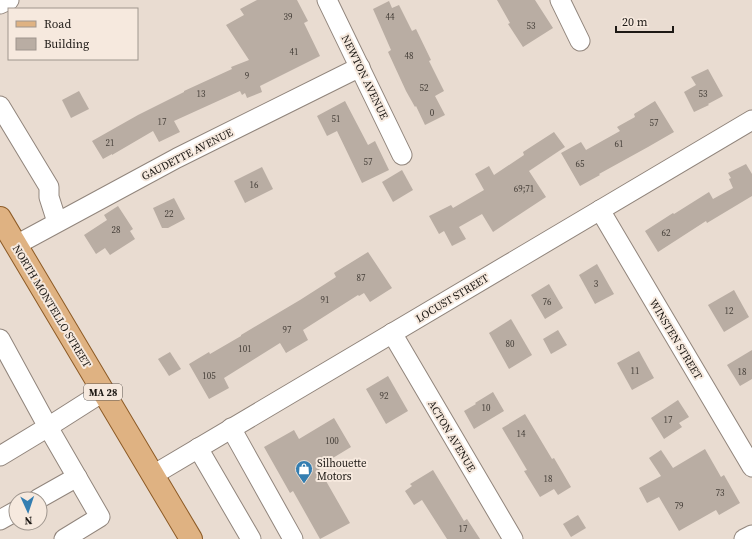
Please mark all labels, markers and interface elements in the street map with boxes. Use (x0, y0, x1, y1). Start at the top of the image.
legend (8, 8, 138, 60)
scale bar (616, 8, 673, 34)
house number: 39 (283, 11, 293, 23)
house number: 44 (385, 11, 395, 23)
text: 20 m (622, 14, 648, 30)
text: Road (44, 16, 71, 32)
house number: 53 (526, 20, 536, 32)
street label: NEWTON AVENUE (338, 32, 392, 122)
text: Building (44, 36, 89, 52)
house number: 41 (289, 46, 299, 58)
house number: 48 (404, 50, 414, 62)
house number: 9 (245, 70, 250, 82)
house number: 52 (419, 82, 429, 94)
house number: 13 (196, 88, 206, 100)
house number: 53 (698, 88, 708, 100)
house number: 0 (430, 107, 435, 119)
house number: 51 (331, 113, 341, 125)
house number: 17 (157, 116, 167, 128)
house number: 57 (649, 117, 659, 129)
street label: GAUDETTE AVENUE (139, 125, 236, 184)
house number: 21 (105, 137, 115, 149)
house number: 61 (614, 138, 624, 150)
house number: 57 (363, 156, 373, 168)
house number: 65 (575, 158, 585, 170)
house number: 16 (249, 179, 259, 191)
house number: 69;71 (514, 183, 534, 195)
house number: 22 (164, 208, 174, 220)
house number: 28 (111, 224, 121, 236)
house number: 62 (661, 227, 671, 239)
street label: NORTH MONTELLO STREET (9, 242, 94, 371)
street label: LOCUST STREET (413, 271, 492, 326)
house number: 87 (356, 272, 366, 284)
house number: 3 (594, 278, 599, 290)
house number: 91 (320, 294, 330, 306)
house number: 76 (542, 296, 552, 308)
street label: WINSTEN STREET (646, 296, 706, 383)
house number: 12 (724, 305, 734, 317)
house number: 97 (282, 324, 292, 336)
house number: 80 (505, 338, 515, 350)
house number: 101 (238, 343, 252, 355)
house number: 11 (630, 365, 640, 377)
house number: 18 (737, 366, 747, 378)
house number: 105 (202, 370, 216, 382)
road number: MA 28 (84, 384, 122, 400)
house number: 92 (379, 390, 389, 402)
street label: ACTON AVENUE (424, 398, 479, 475)
house number: 10 (481, 402, 491, 414)
house number: 17 (663, 414, 673, 426)
house number: 14 (516, 428, 526, 440)
house number: 100 (325, 435, 339, 447)
place label: Silhouette Motors (317, 456, 367, 484)
shop icon: Silhouette Motors (294, 459, 314, 484)
house number: 18 (543, 473, 553, 485)
house number: 73 (715, 487, 725, 499)
north arrow (8, 491, 48, 531)
house number: 79 (674, 500, 684, 512)
text: N (24, 513, 33, 528)
house number: 17 (458, 523, 468, 535)

